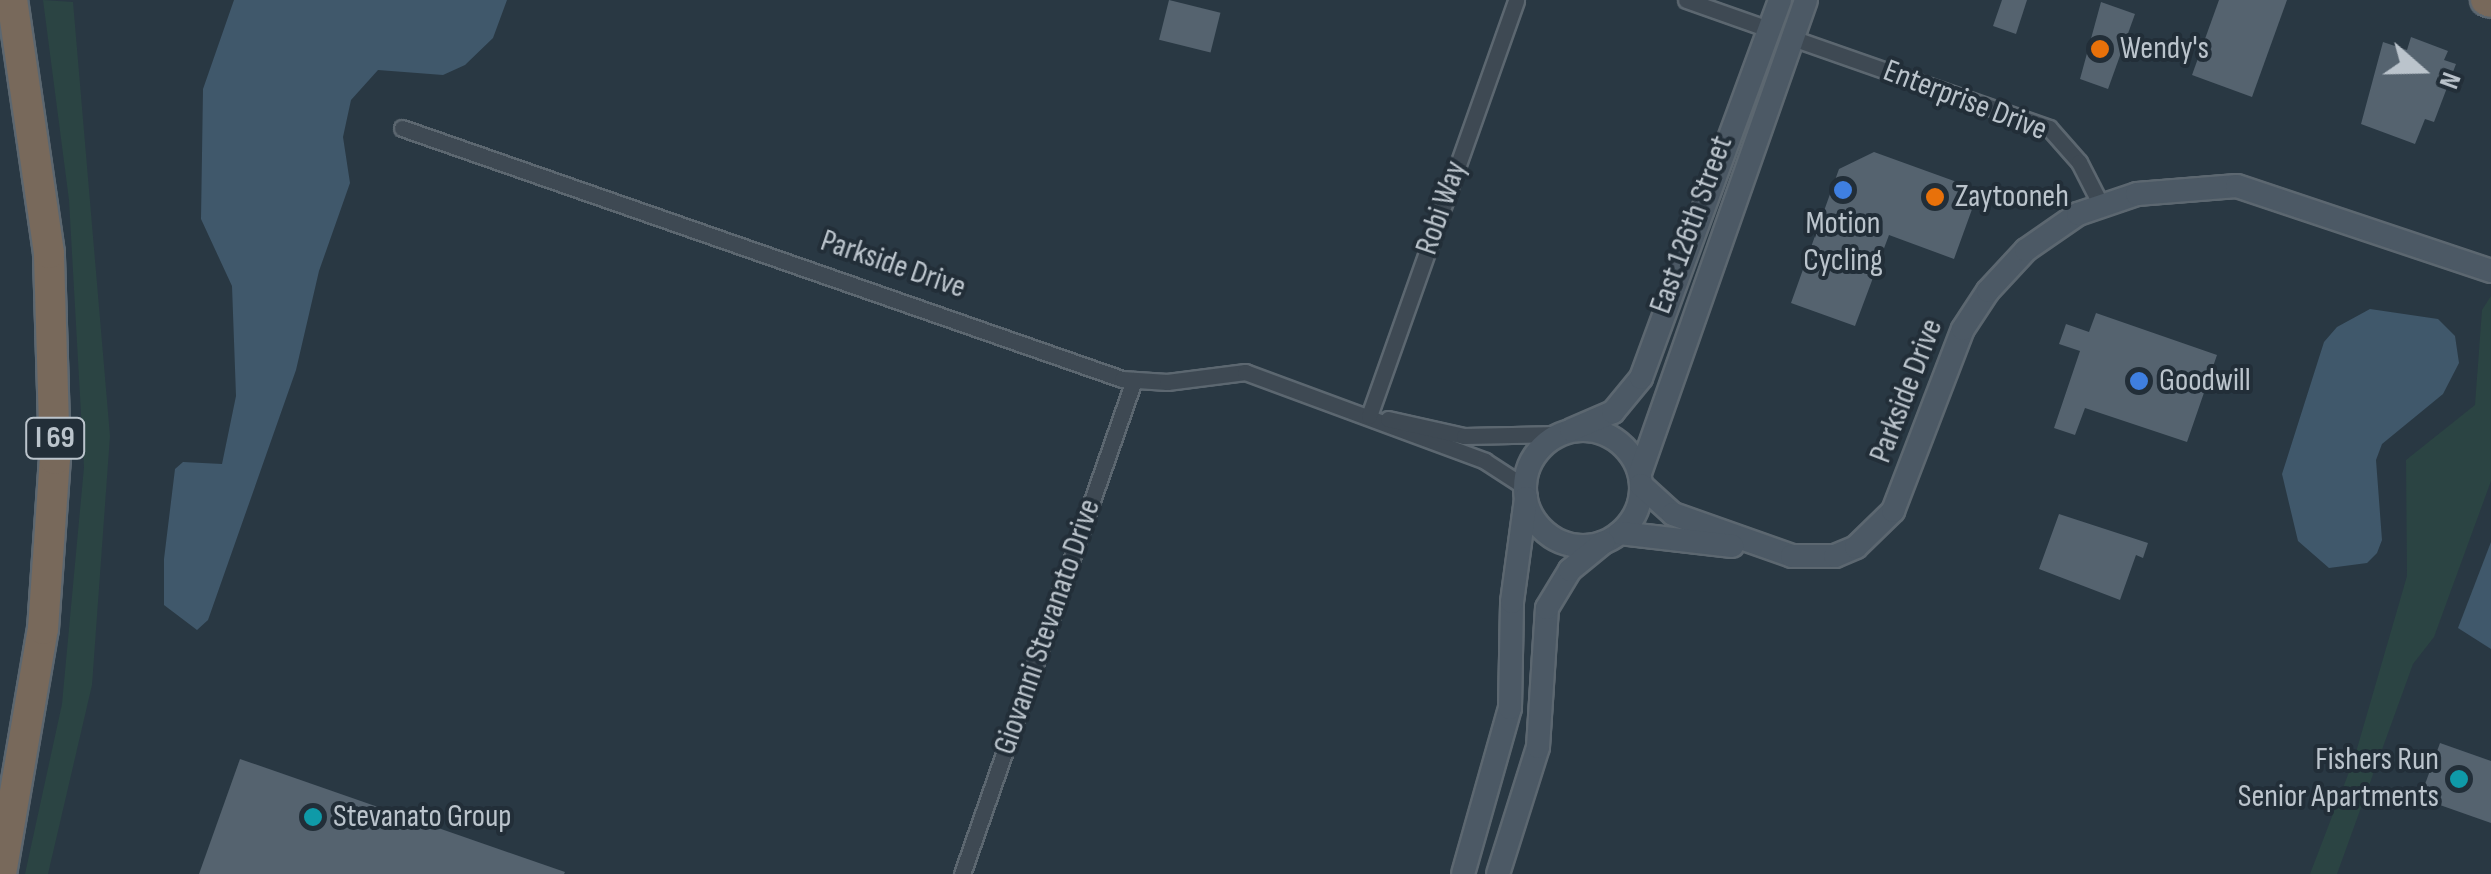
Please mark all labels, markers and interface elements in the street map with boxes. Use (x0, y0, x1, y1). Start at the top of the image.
north arrow (2371, 20, 2471, 120)
place label: Wendy's (2120, 30, 2209, 68)
marker: Wendy's (2089, 38, 2111, 60)
street label: Enterprise Drive (1878, 52, 2052, 150)
text: N (2432, 68, 2468, 93)
street label: East 126th Street (1642, 131, 1742, 319)
street label: Robi Way (1408, 156, 1476, 260)
place label: Zaytooneh (1955, 178, 2069, 216)
marker: Motion Cycling (1832, 179, 1854, 201)
marker: Zaytooneh (1924, 186, 1946, 208)
place label: Motion Cycling (1803, 206, 1883, 281)
street label: Parkside Drive (815, 222, 971, 308)
street label: Parkside Drive (1862, 314, 1952, 468)
place label: Goodwill (2159, 362, 2251, 400)
marker: Goodwill (2128, 370, 2150, 392)
road number: I 69 (25, 413, 85, 463)
street label: Giovanni Stevanato Drive (986, 494, 1110, 760)
place label: Fishers Run Senior Apartments (2238, 742, 2439, 817)
marker: Fishers Run Senior Apartments (2448, 768, 2470, 790)
place label: Stevanato Group (333, 798, 512, 836)
marker: Stevanato Group (302, 806, 324, 828)

